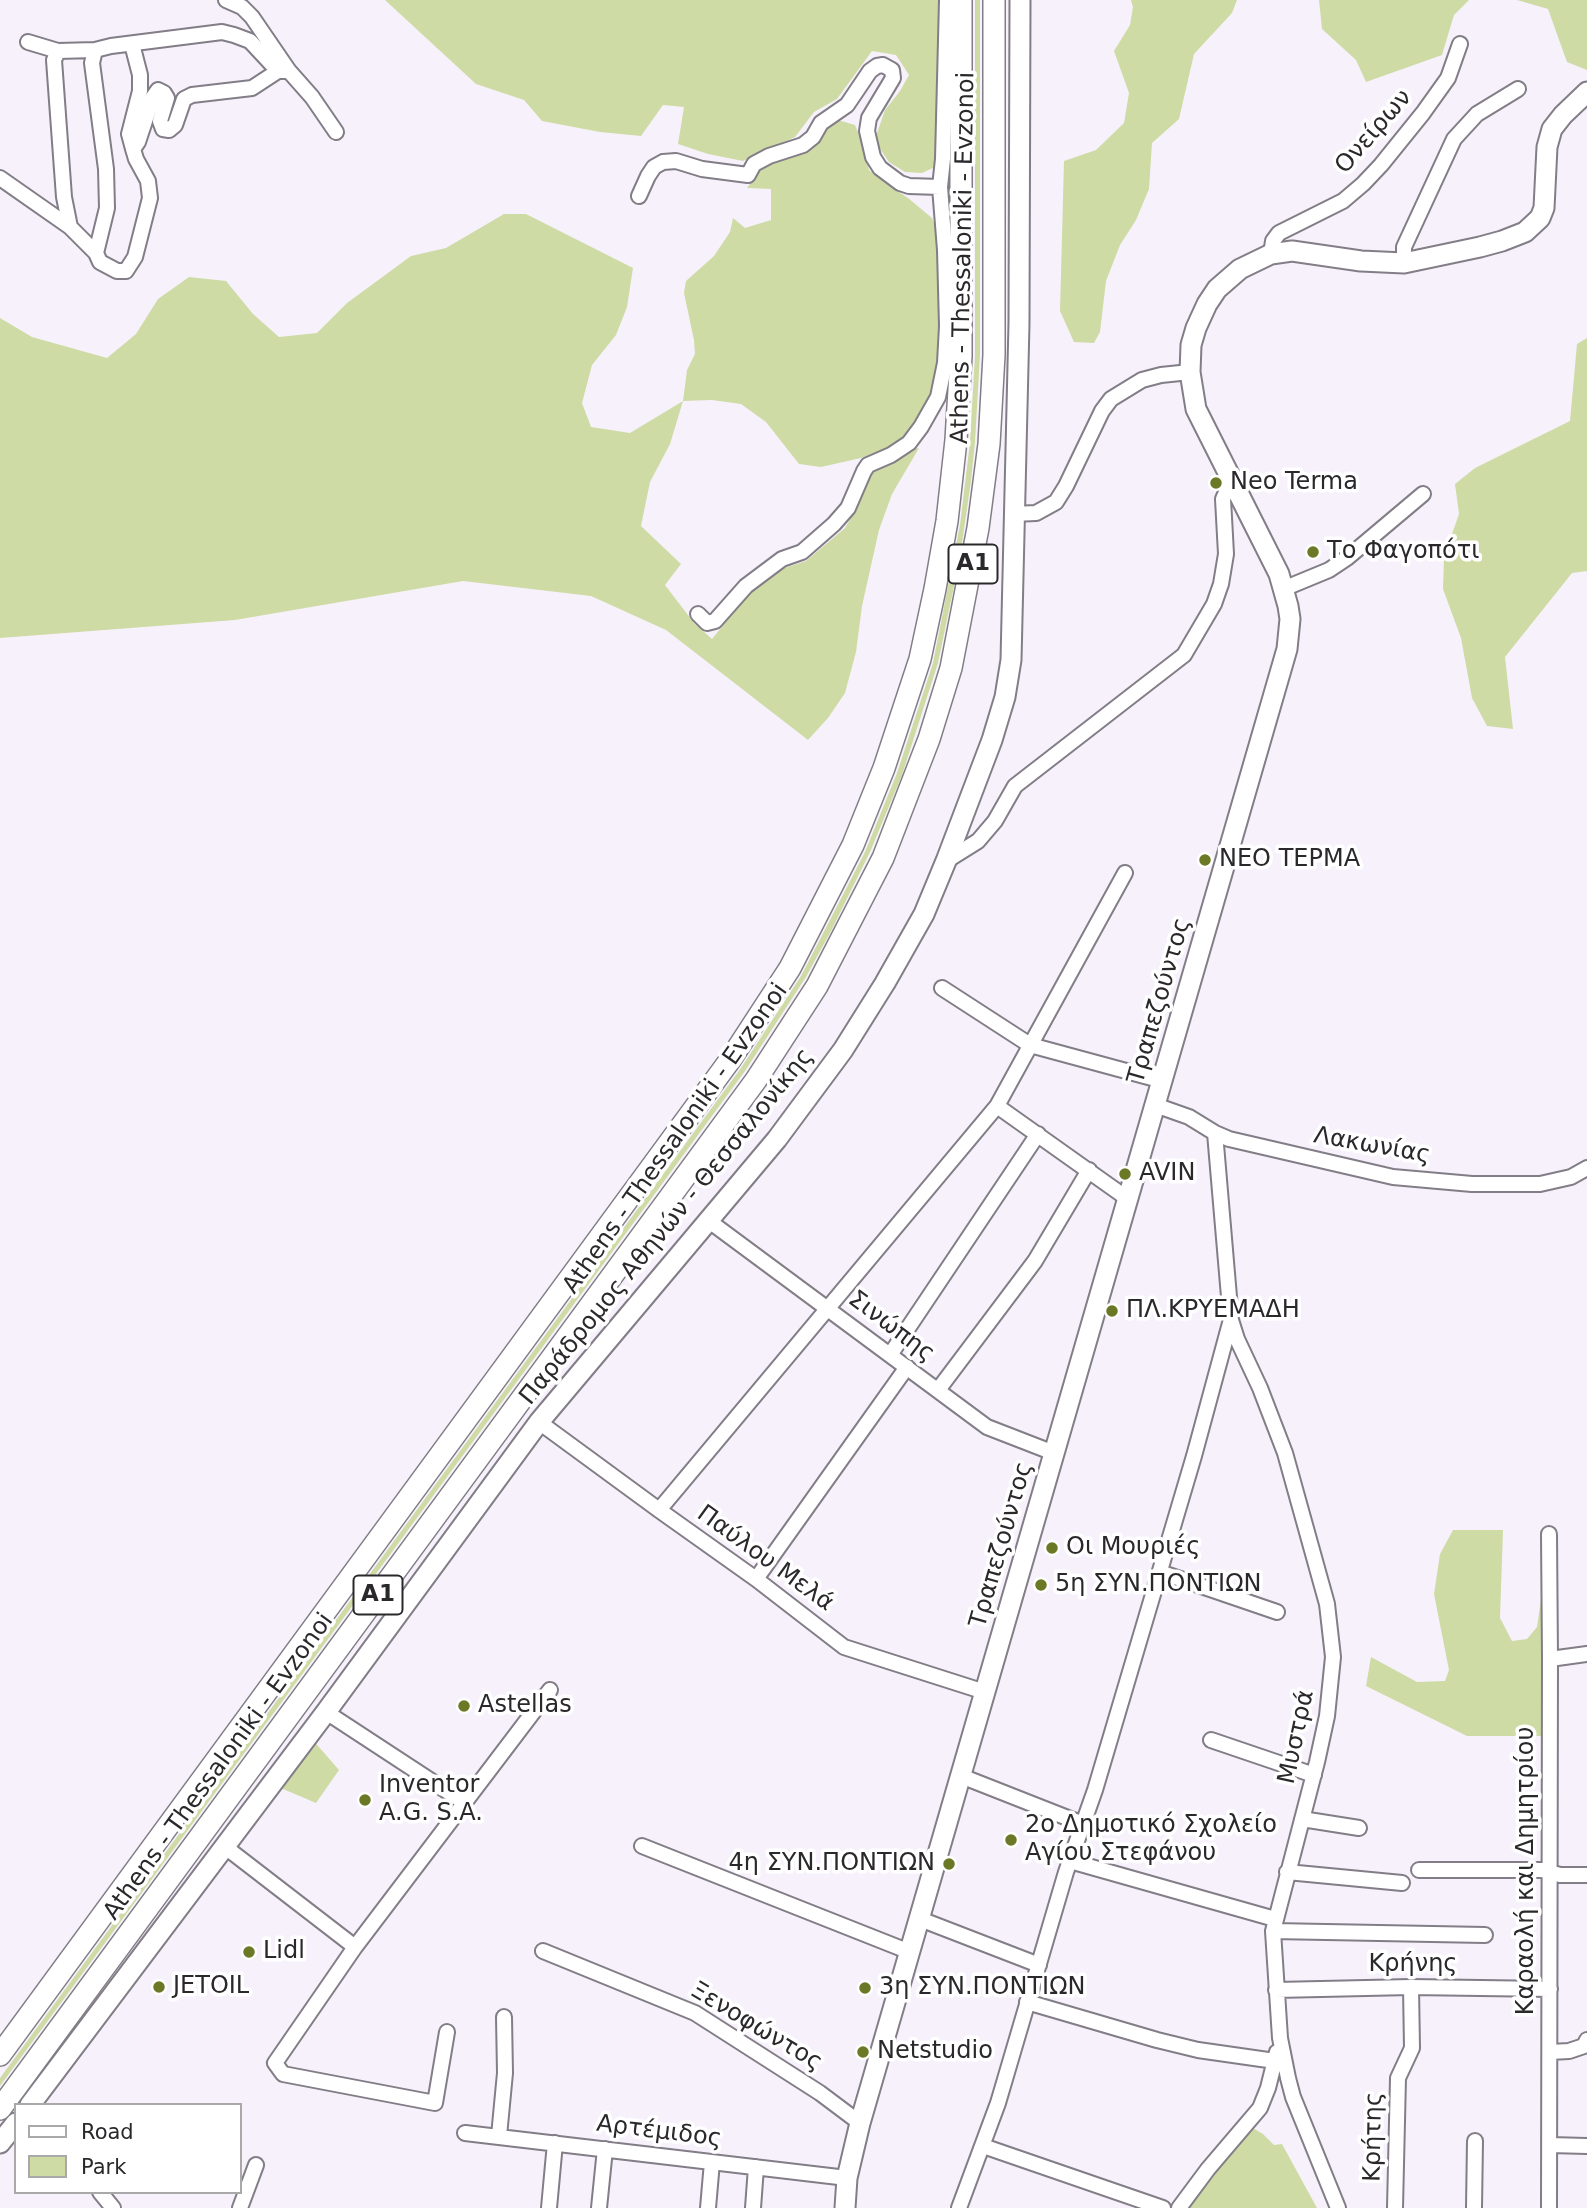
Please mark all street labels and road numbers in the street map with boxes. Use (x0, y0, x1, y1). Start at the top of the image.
street label: Athens - Thessaloniki - Evzonoi (946, 72, 982, 444)
street label: Ονείρων (1330, 84, 1418, 180)
road number: Α1 (948, 544, 998, 584)
street label: Τραπεζούντος (1123, 915, 1197, 1087)
street label: Athens - Thessaloniki - Evzonoi (557, 978, 795, 1300)
street label: Παράδρομος Αθηνών - Θεσσαλονίκης (514, 1043, 820, 1411)
street label: Λακωνίας (1311, 1122, 1433, 1170)
street label: Σινώπης (842, 1285, 940, 1369)
street label: Τραπεζούντος (965, 1459, 1039, 1631)
street label: Παύλου Μελά (691, 1500, 839, 1618)
road number: Α1 (354, 1576, 402, 1614)
street label: Athens - Thessaloniki - Evzonoi (98, 1608, 340, 1926)
street label: Μυστρά (1273, 1687, 1321, 1787)
street label: Καραολή και Δημητρίου (1513, 1727, 1541, 2015)
street label: Κρήνης (1369, 1951, 1457, 1979)
street label: Ξενοφώντος (685, 1976, 827, 2078)
street label: Κρήτης (1359, 2092, 1389, 2182)
street label: Αρτέμιδος (595, 2110, 723, 2154)

